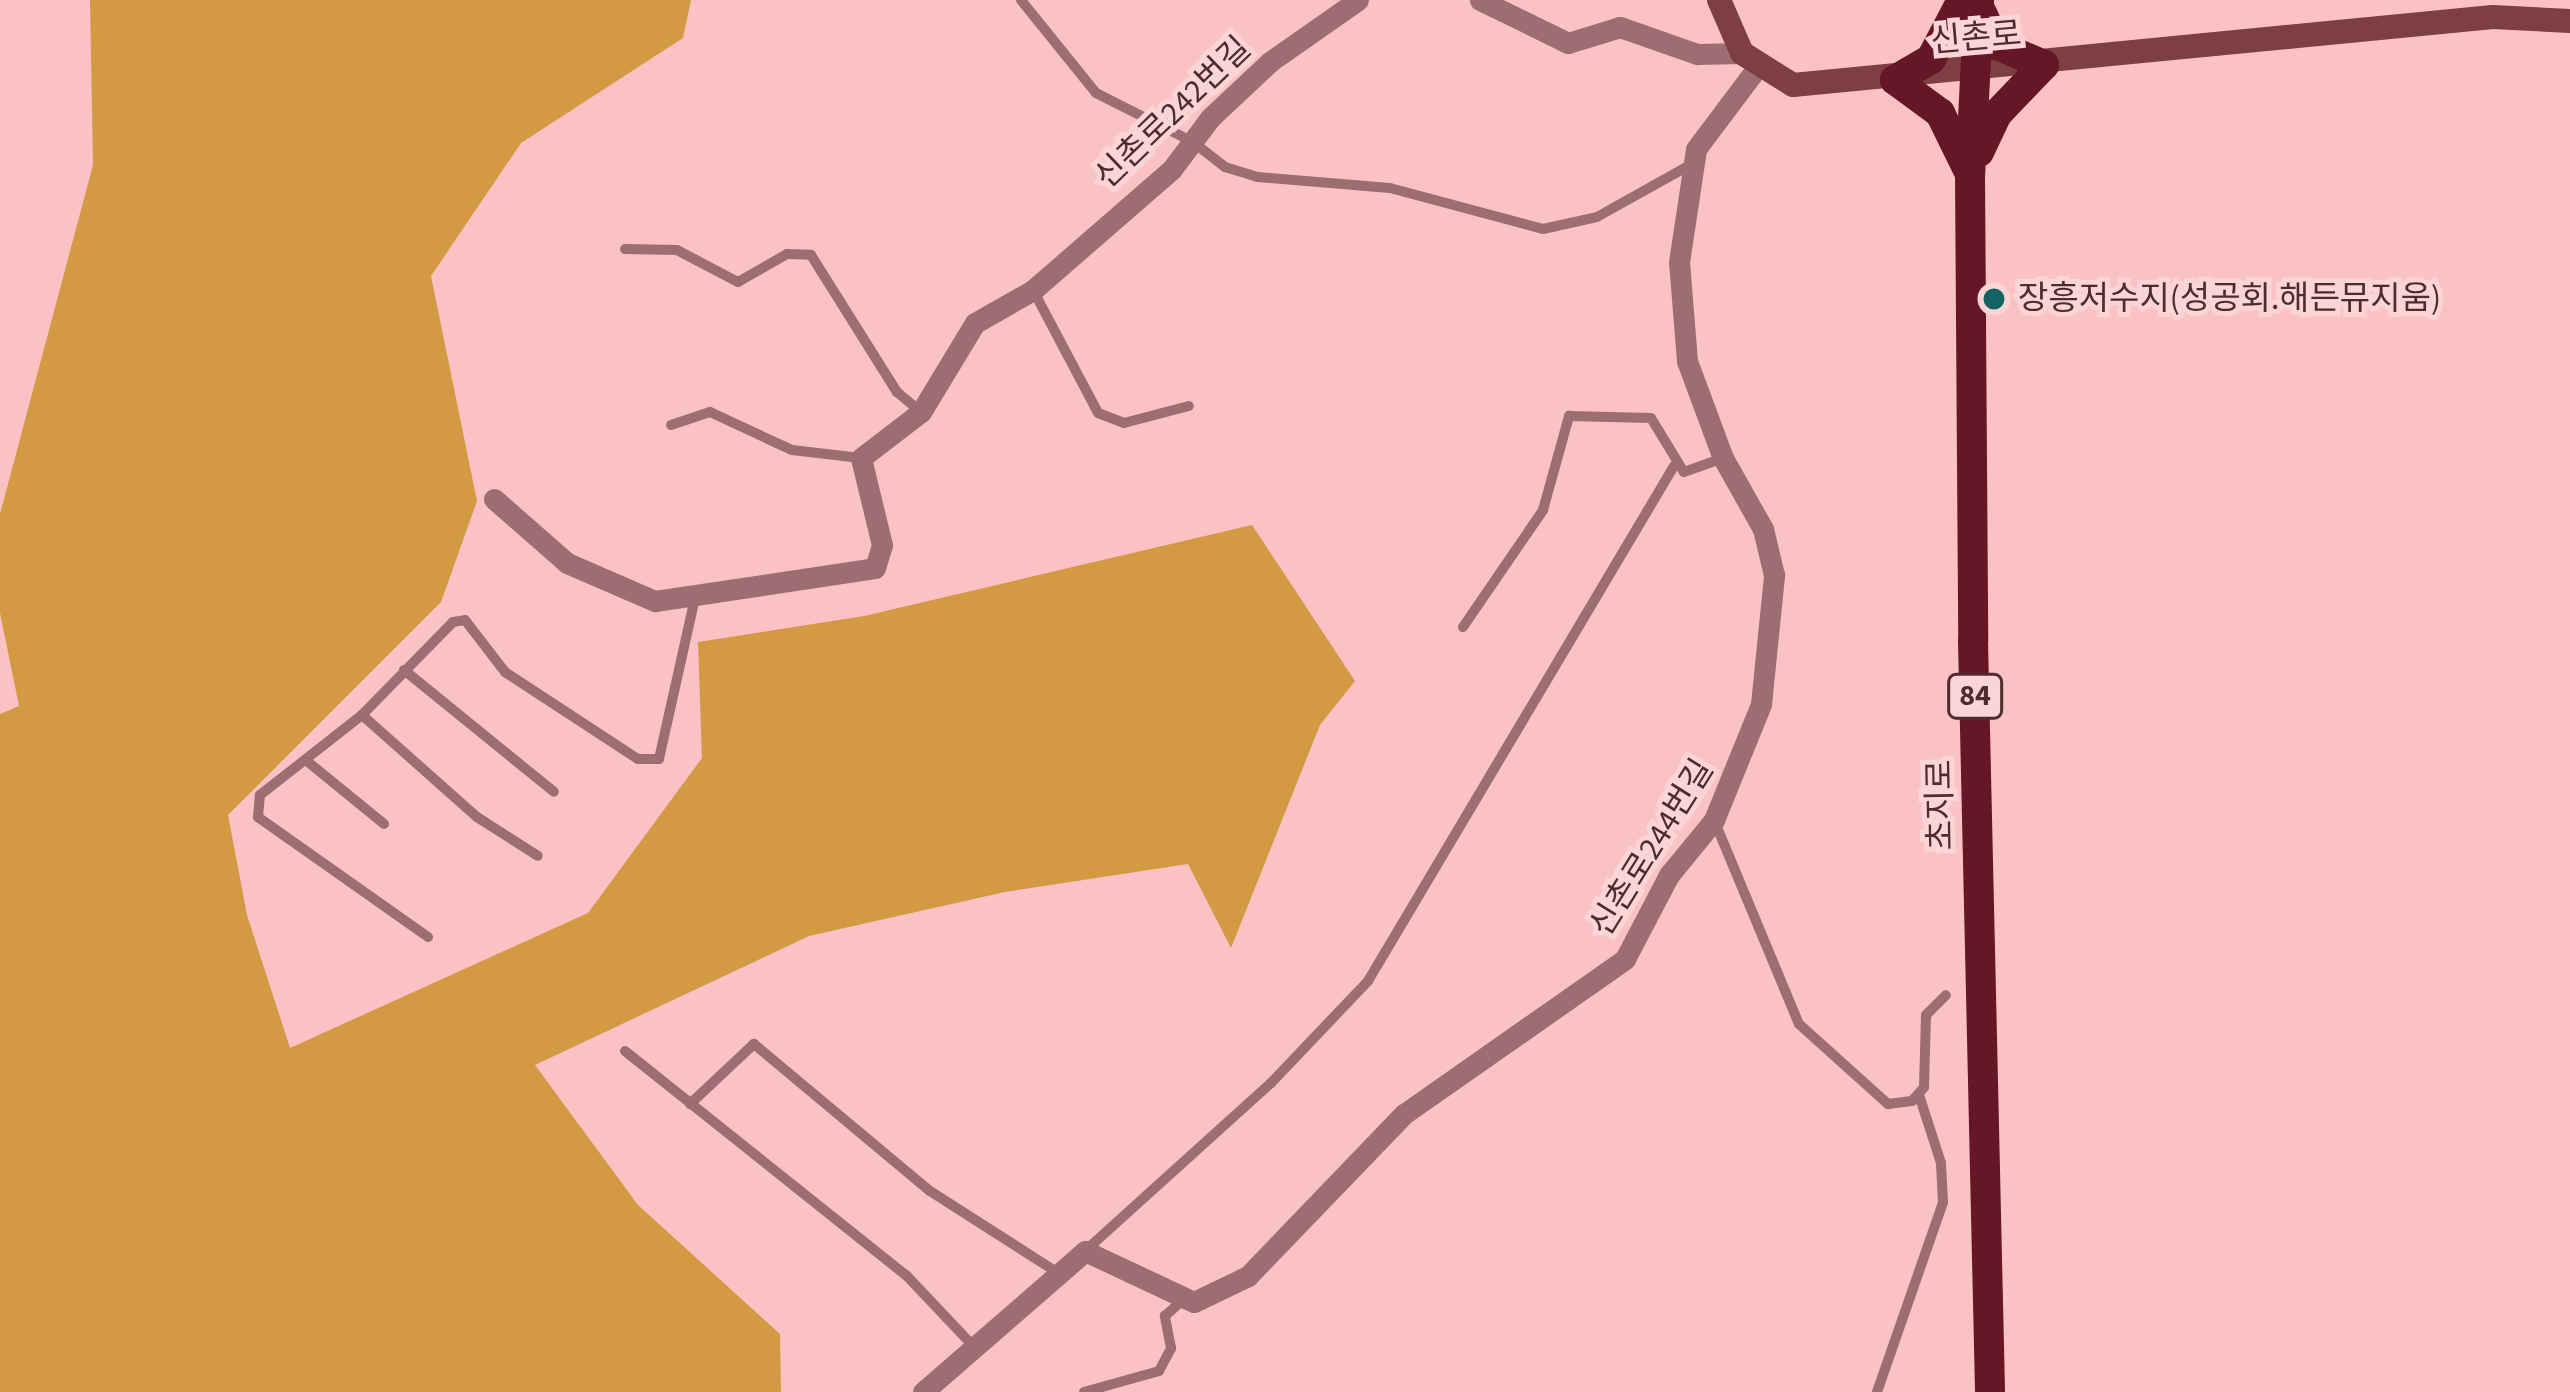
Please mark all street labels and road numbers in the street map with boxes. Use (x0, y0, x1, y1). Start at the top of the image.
street label: 신촌로 (1929, 14, 2023, 62)
street label: 신촌로242번길 (1087, 29, 1259, 197)
road number: 84 (1945, 672, 2005, 720)
street label: 신촌로244번길 (1582, 752, 1722, 944)
street label: 초지로 (1920, 759, 1962, 851)

